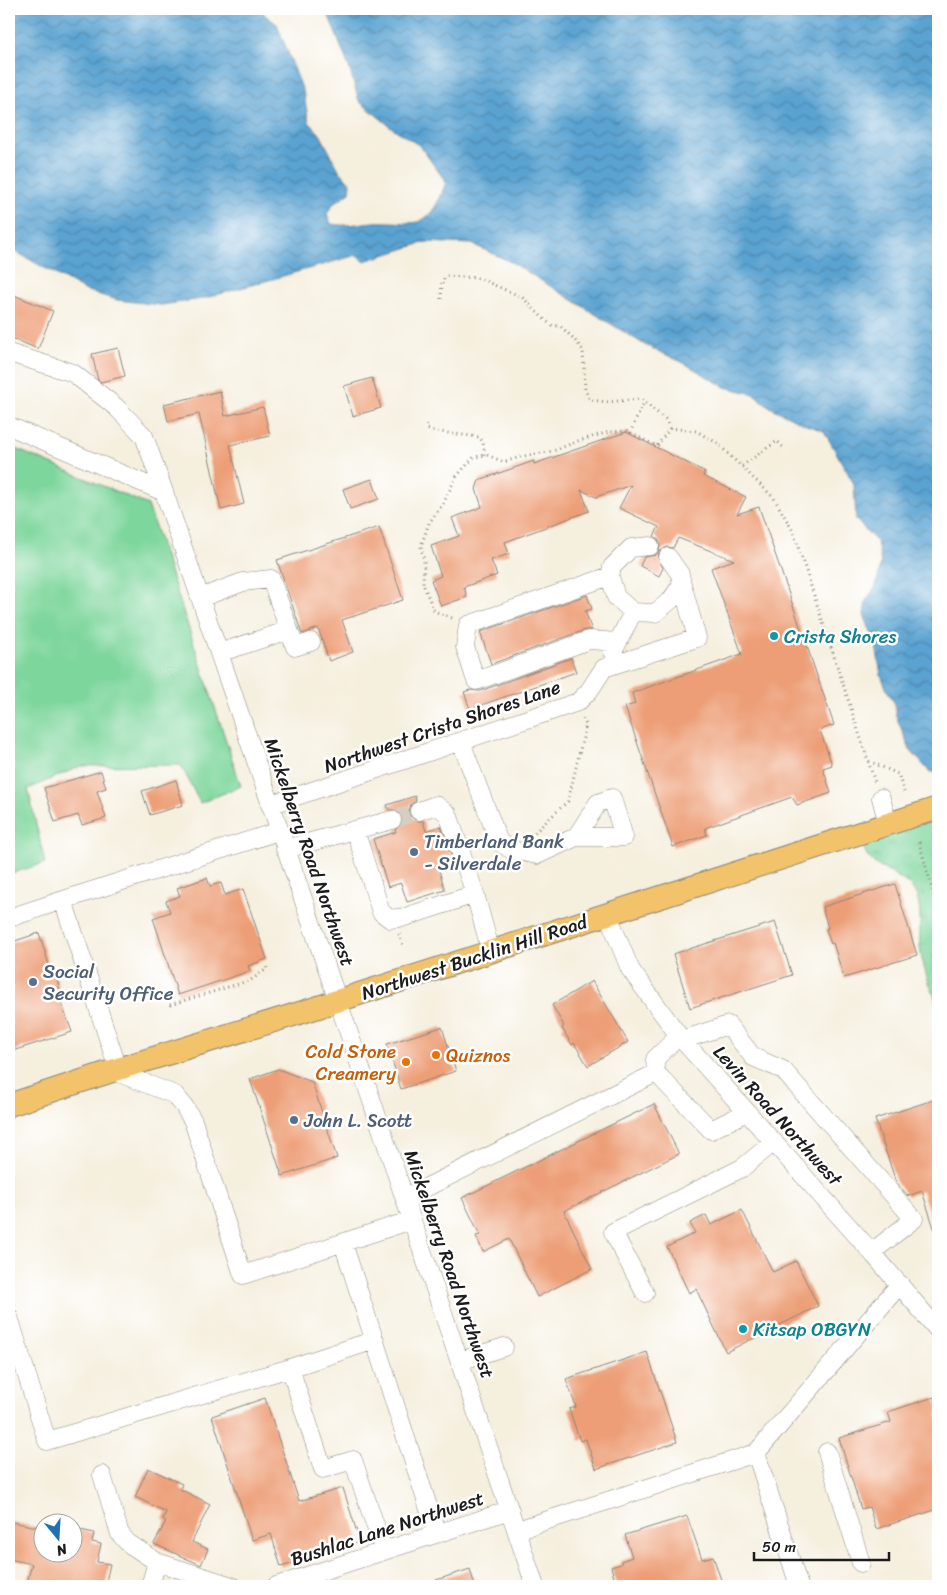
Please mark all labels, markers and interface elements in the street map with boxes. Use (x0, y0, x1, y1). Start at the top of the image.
place label: Crista Shores (784, 620, 897, 653)
marker: Crista Shores (768, 630, 780, 642)
street label: Northwest Crista Shores Lane (319, 670, 565, 783)
street label: Mickelberry Road Northwest (255, 733, 364, 971)
place label: Timberland Bank - Silverdale (424, 825, 564, 880)
marker: Timberland Bank - Silverdale (408, 846, 420, 858)
street label: Northwest Bucklin Hill Road (357, 905, 593, 1010)
place label: Social Security Office (43, 955, 174, 1010)
marker: Social Security Office (27, 976, 39, 988)
place label: Cold Stone Creamery (305, 1035, 396, 1090)
street label: Levin Road Northwest (705, 1037, 851, 1195)
place label: Quiznos (446, 1039, 510, 1072)
marker: Quiznos (430, 1049, 442, 1061)
marker: Cold Stone Creamery (400, 1056, 412, 1068)
place label: John L. Scott (303, 1104, 412, 1137)
marker: John L. Scott (288, 1114, 300, 1126)
street label: Mickelberry Road Northwest (395, 1145, 504, 1383)
place label: Kitsap OBGYN (753, 1313, 871, 1346)
marker: Kitsap OBGYN (737, 1323, 749, 1335)
street label: Bushlac Lane Northwest (286, 1482, 488, 1575)
north arrow (32, 1512, 82, 1562)
scale bar (754, 1530, 890, 1562)
text: 50 m (762, 1534, 797, 1560)
text: N (53, 1536, 71, 1563)

